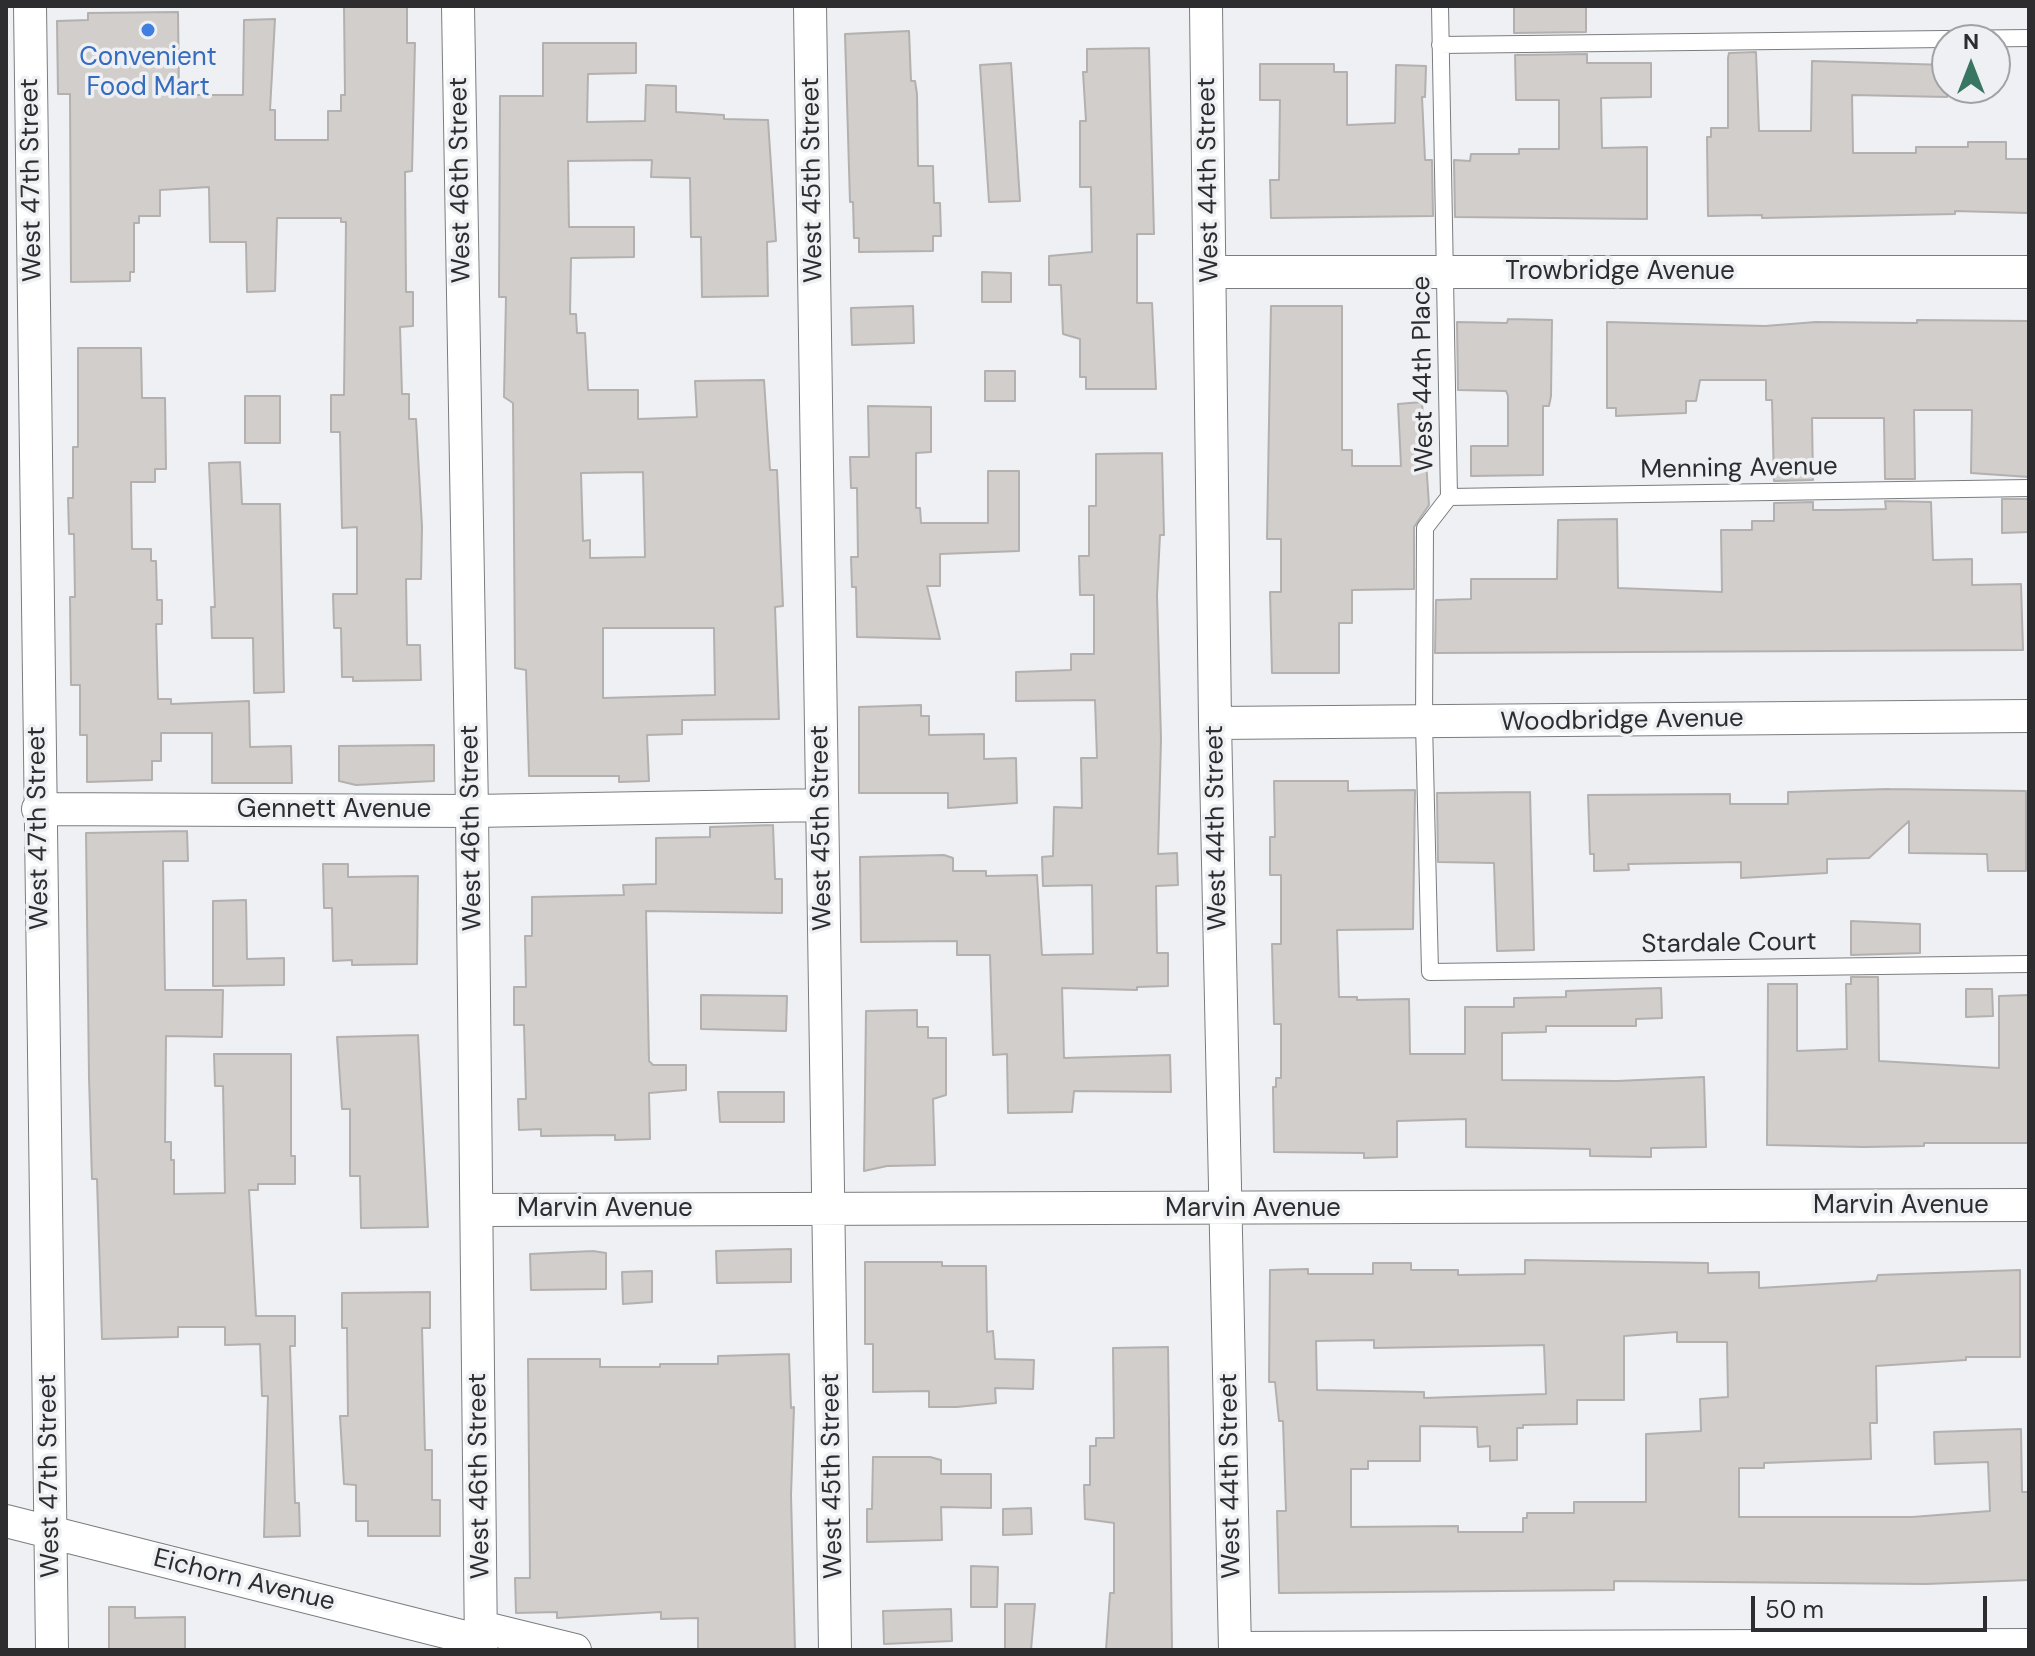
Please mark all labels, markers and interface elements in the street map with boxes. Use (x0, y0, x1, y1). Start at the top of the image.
marker: Convenient Food Mart (139, 21, 157, 39)
north arrow (1931, 24, 2011, 104)
text: N (1963, 27, 1979, 56)
place label: Convenient Food Mart (79, 42, 217, 104)
street label: West 46th Street (444, 77, 478, 283)
street label: West 45th Street (796, 77, 830, 283)
street label: West 44th Street (1192, 77, 1226, 283)
street label: West 47th Street (15, 78, 49, 282)
street label: Trowbridge Avenue (1505, 256, 1735, 288)
street label: West 44th Place (1407, 276, 1441, 472)
street label: Menning Avenue (1640, 452, 1838, 486)
street label: Woodbridge Avenue (1500, 703, 1744, 739)
street label: West 46th Street (455, 725, 489, 931)
street label: West 45th Street (805, 725, 839, 931)
street label: West 44th Street (1200, 725, 1234, 931)
street label: West 47th Street (22, 726, 56, 930)
street label: Gennett Avenue (237, 794, 431, 826)
street label: Stardale Court (1641, 927, 1817, 961)
street label: Marvin Avenue (1813, 1190, 1989, 1222)
street label: Marvin Avenue (517, 1193, 693, 1225)
street label: Marvin Avenue (1165, 1193, 1341, 1225)
street label: West 46th Street (463, 1373, 497, 1579)
street label: West 45th Street (816, 1373, 850, 1579)
street label: West 44th Street (1214, 1373, 1248, 1579)
street label: West 47th Street (33, 1374, 67, 1578)
street label: Eichorn Avenue (150, 1543, 338, 1619)
scale bar (1755, 1580, 1991, 1630)
text: 50 m (1765, 1594, 1824, 1625)

